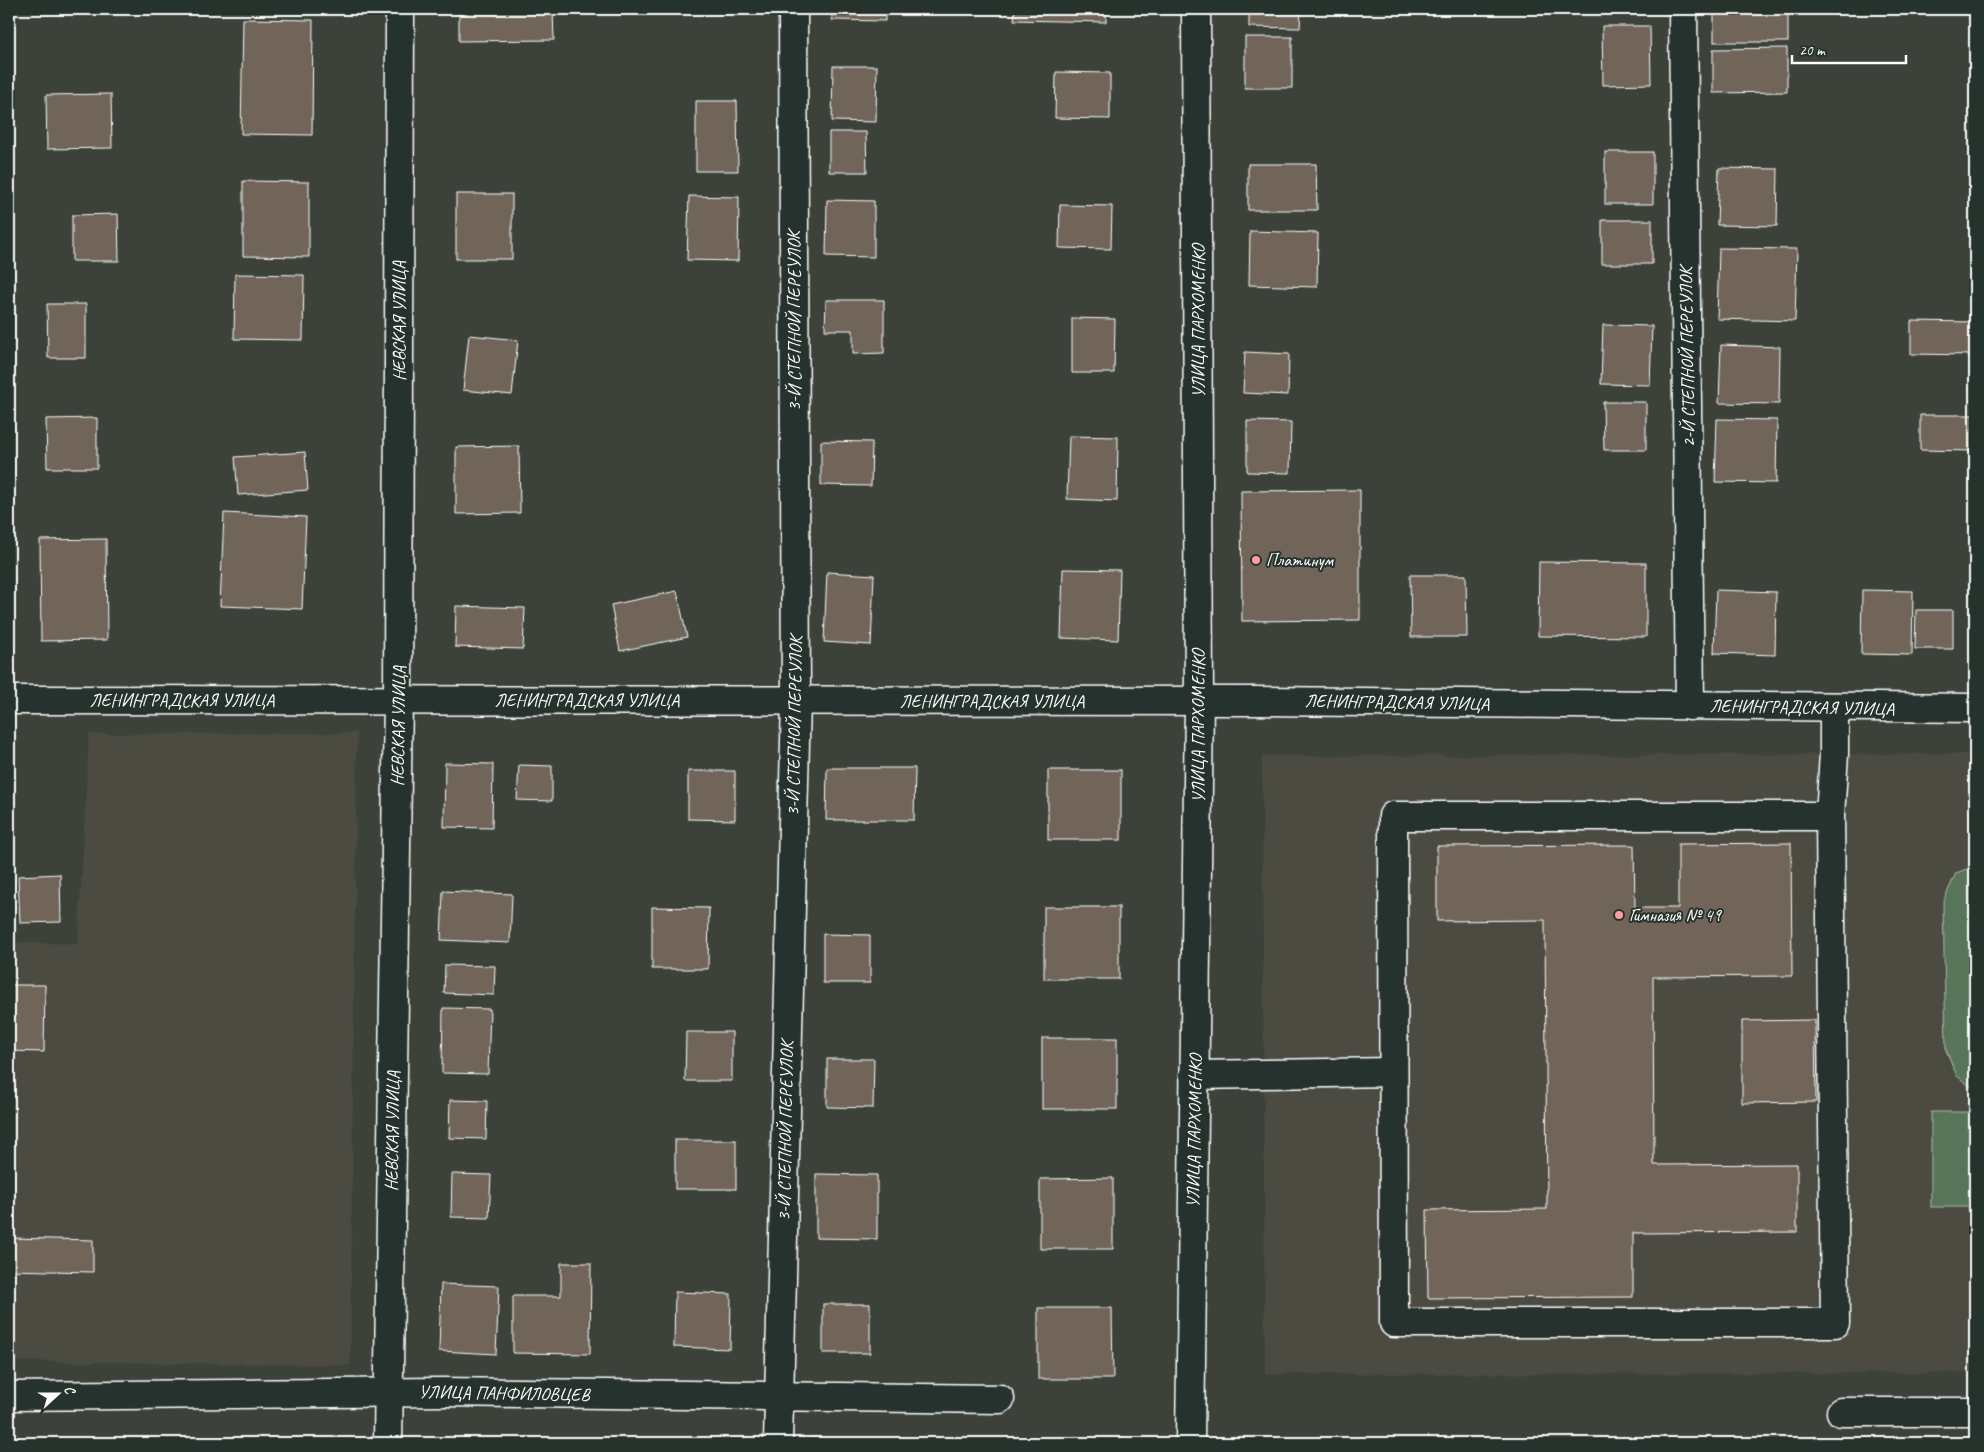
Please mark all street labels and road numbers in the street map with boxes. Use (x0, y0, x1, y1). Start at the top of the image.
street label: 3-Й СТЕПНОЙ ПЕРЕУЛОК (783, 227, 805, 411)
street label: УЛИЦА ПАРХОМЕНКО (1187, 242, 1209, 398)
street label: НЕВСКАЯ УЛИЦА (388, 260, 410, 381)
street label: 2-Й СТЕПНОЙ ПЕРЕУЛОК (1674, 263, 1700, 447)
street label: 3-Й СТЕПНОЙ ПЕРЕУЛОК (781, 632, 807, 816)
street label: УЛИЦА ПАРХОМЕНКО (1187, 647, 1209, 803)
street label: НЕВСКАЯ УЛИЦА (386, 665, 410, 786)
street label: ЛЕНИНГРАДСКАЯ УЛИЦА (90, 689, 275, 711)
street label: ЛЕНИНГРАДСКАЯ УЛИЦА (495, 689, 680, 711)
street label: ЛЕНИНГРАДСКАЯ УЛИЦА (1305, 689, 1490, 715)
street label: ЛЕНИНГРАДСКАЯ УЛИЦА (900, 690, 1085, 712)
street label: ЛЕНИНГРАДСКАЯ УЛИЦА (1710, 694, 1895, 720)
street label: 3-Й СТЕПНОЙ ПЕРЕУЛОК (772, 1037, 798, 1221)
street label: УЛИЦА ПАРХОМЕНКО (1182, 1052, 1206, 1208)
street label: НЕВСКАЯ УЛИЦА (380, 1070, 404, 1191)
street label: УЛИЦА ПАНФИЛОВЦЕВ (419, 1381, 591, 1406)

